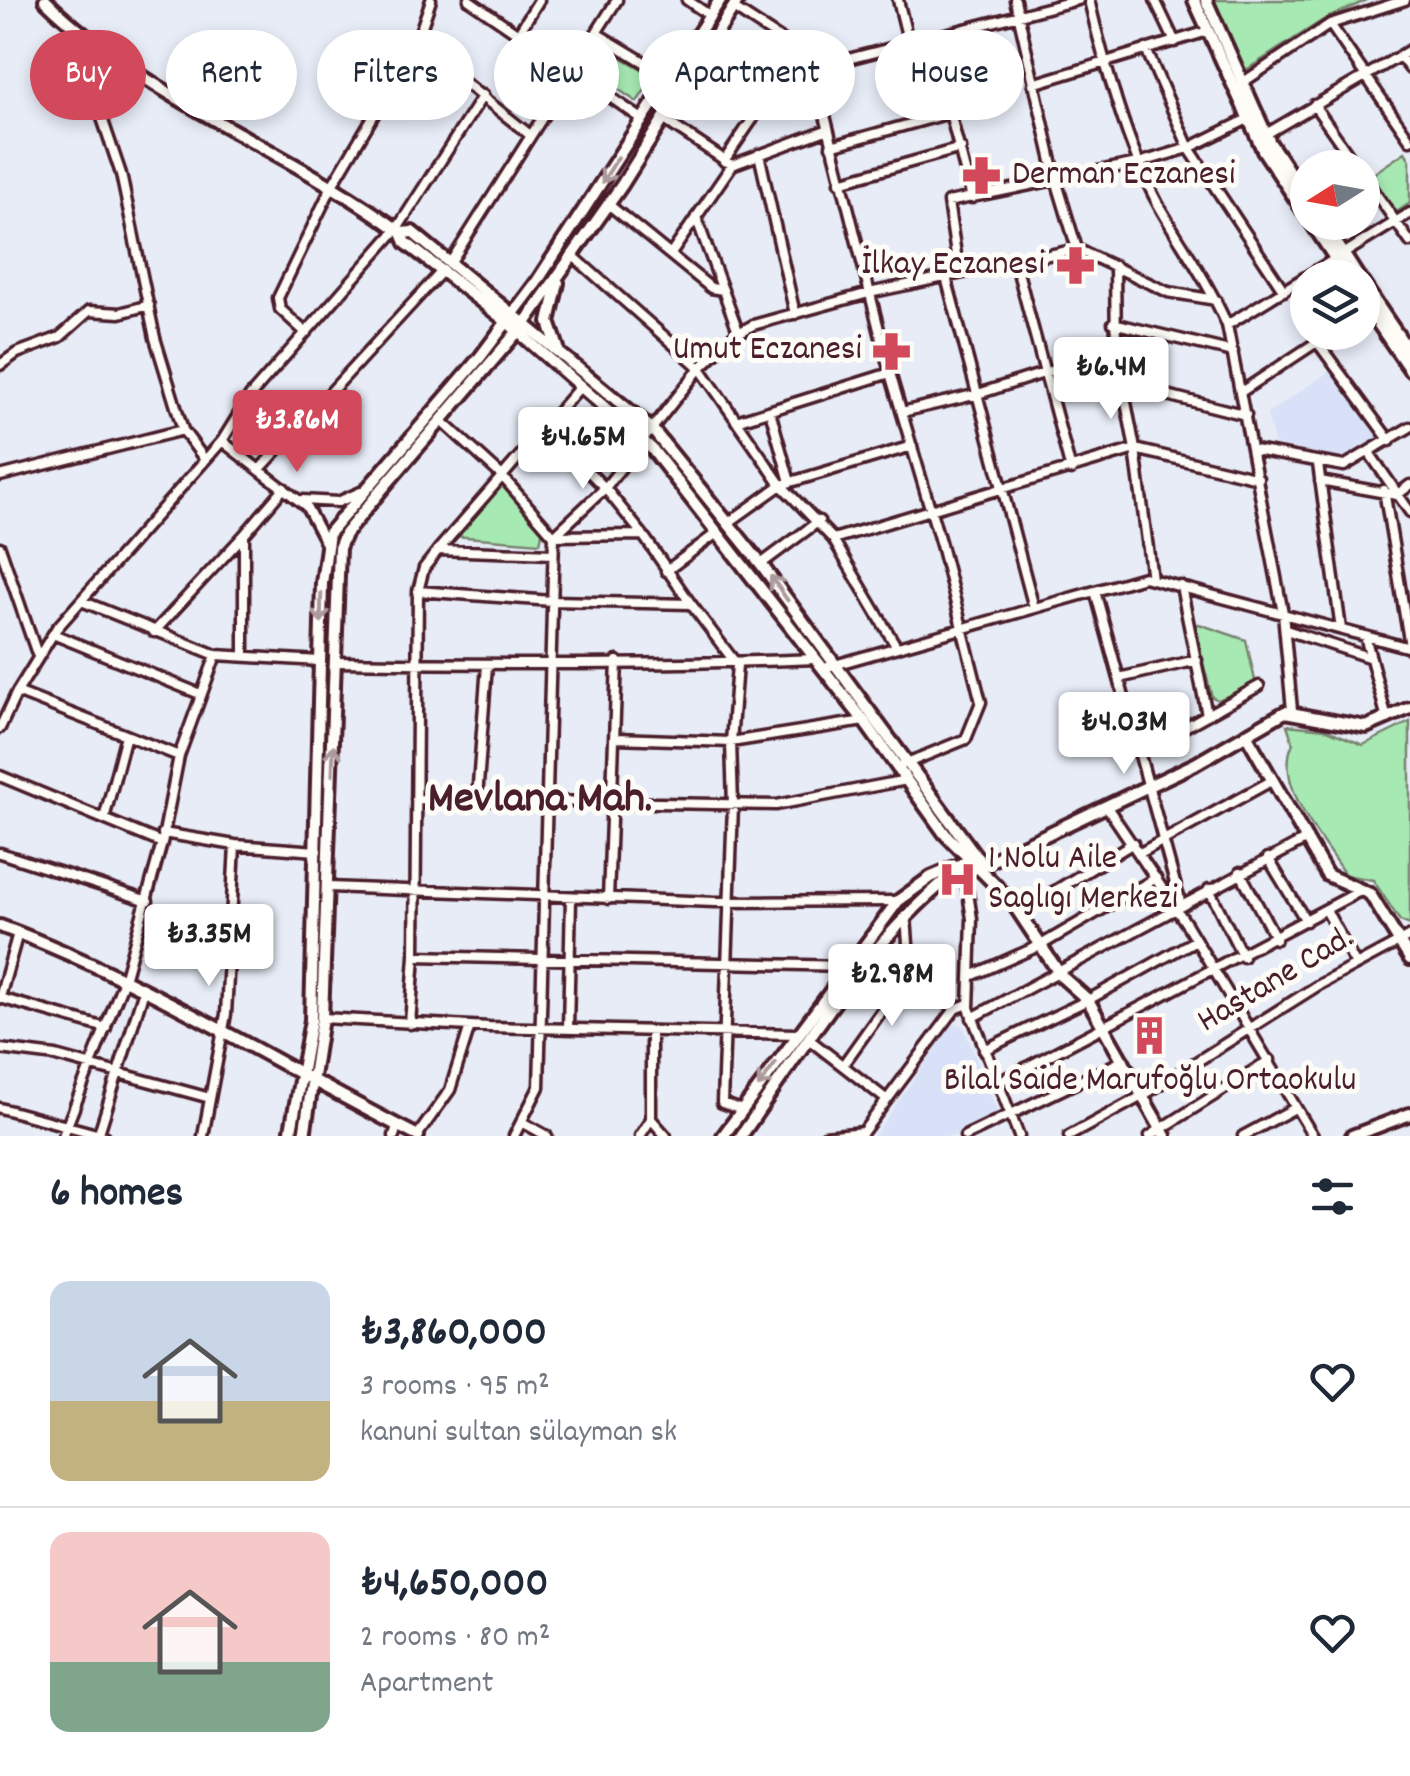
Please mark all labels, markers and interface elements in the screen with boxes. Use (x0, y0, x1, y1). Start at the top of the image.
chip: Buy (30, 30, 146, 120)
chip: Rent (166, 30, 297, 120)
chip: Filters (317, 30, 474, 120)
chip: New (494, 30, 619, 120)
chip: Apartment (639, 30, 855, 120)
chip: House (875, 30, 1024, 120)
north arrow (1290, 150, 1380, 240)
map controls (1290, 150, 1380, 350)
place label: Derman Eczanesi (1012, 151, 1235, 201)
one-way arrow (600, 155, 620, 184)
pharmacy icon: Derman Eczanesi (961, 155, 1003, 197)
place label: İlkay Eczanesi (862, 241, 1045, 291)
pharmacy icon: İlkay Eczanesi (1054, 245, 1096, 287)
button: layers (1290, 260, 1380, 350)
place label: Umut Eczanesi (673, 326, 862, 376)
pharmacy icon: Umut Eczanesi (871, 330, 913, 372)
pin: ₺6.4M (1041, 337, 1181, 422)
text: ₺6.4M (1076, 346, 1146, 392)
pin: ₺3.86M (216, 390, 378, 475)
text: ₺3.86M (255, 399, 339, 445)
pin: ₺4.65M (502, 407, 664, 492)
text: ₺4.65M (540, 416, 626, 462)
one-way arrow (768, 575, 789, 603)
one-way arrow (312, 591, 331, 623)
pin: ₺4.03M (1043, 692, 1205, 777)
text: ₺4.03M (1081, 701, 1167, 747)
one-way arrow (324, 745, 343, 777)
district label: Mevlana Mah. (428, 769, 652, 833)
place label: 1 Nolu Aile Saglıgı Merkezi (988, 835, 1178, 925)
hospital icon: 1 Nolu Aile Saglıgı Merkezi (937, 859, 979, 901)
pin: ₺3.35M (128, 904, 290, 989)
text: ₺3.35M (166, 913, 252, 959)
street label: Hastane Cad. (1189, 915, 1363, 1047)
pin: ₺2.98M (811, 944, 973, 1029)
text: ₺2.98M (850, 953, 934, 999)
building icon: Bilal Saide Marufoğlu Ortaokulu (1129, 1014, 1171, 1056)
place label: Bilal Saide Marufoğlu Ortaokulu (944, 1057, 1356, 1107)
one-way arrow (757, 1060, 778, 1088)
text: 6 homes (50, 1166, 183, 1226)
icon: filters (1305, 1169, 1360, 1224)
text: ₺3,860,000 (360, 1305, 547, 1365)
icon: home (130, 1321, 250, 1441)
icon: heart (1305, 1354, 1360, 1409)
text: 3 rooms · 95 m² (360, 1365, 550, 1411)
text: kanuni sultan sülayman sk (360, 1411, 677, 1457)
text: ₺4,650,000 (360, 1556, 548, 1616)
icon: home (130, 1572, 250, 1692)
icon: heart (1305, 1605, 1360, 1660)
text: 2 rooms · 80 m² (360, 1616, 550, 1662)
text: Apartment (360, 1662, 494, 1708)

